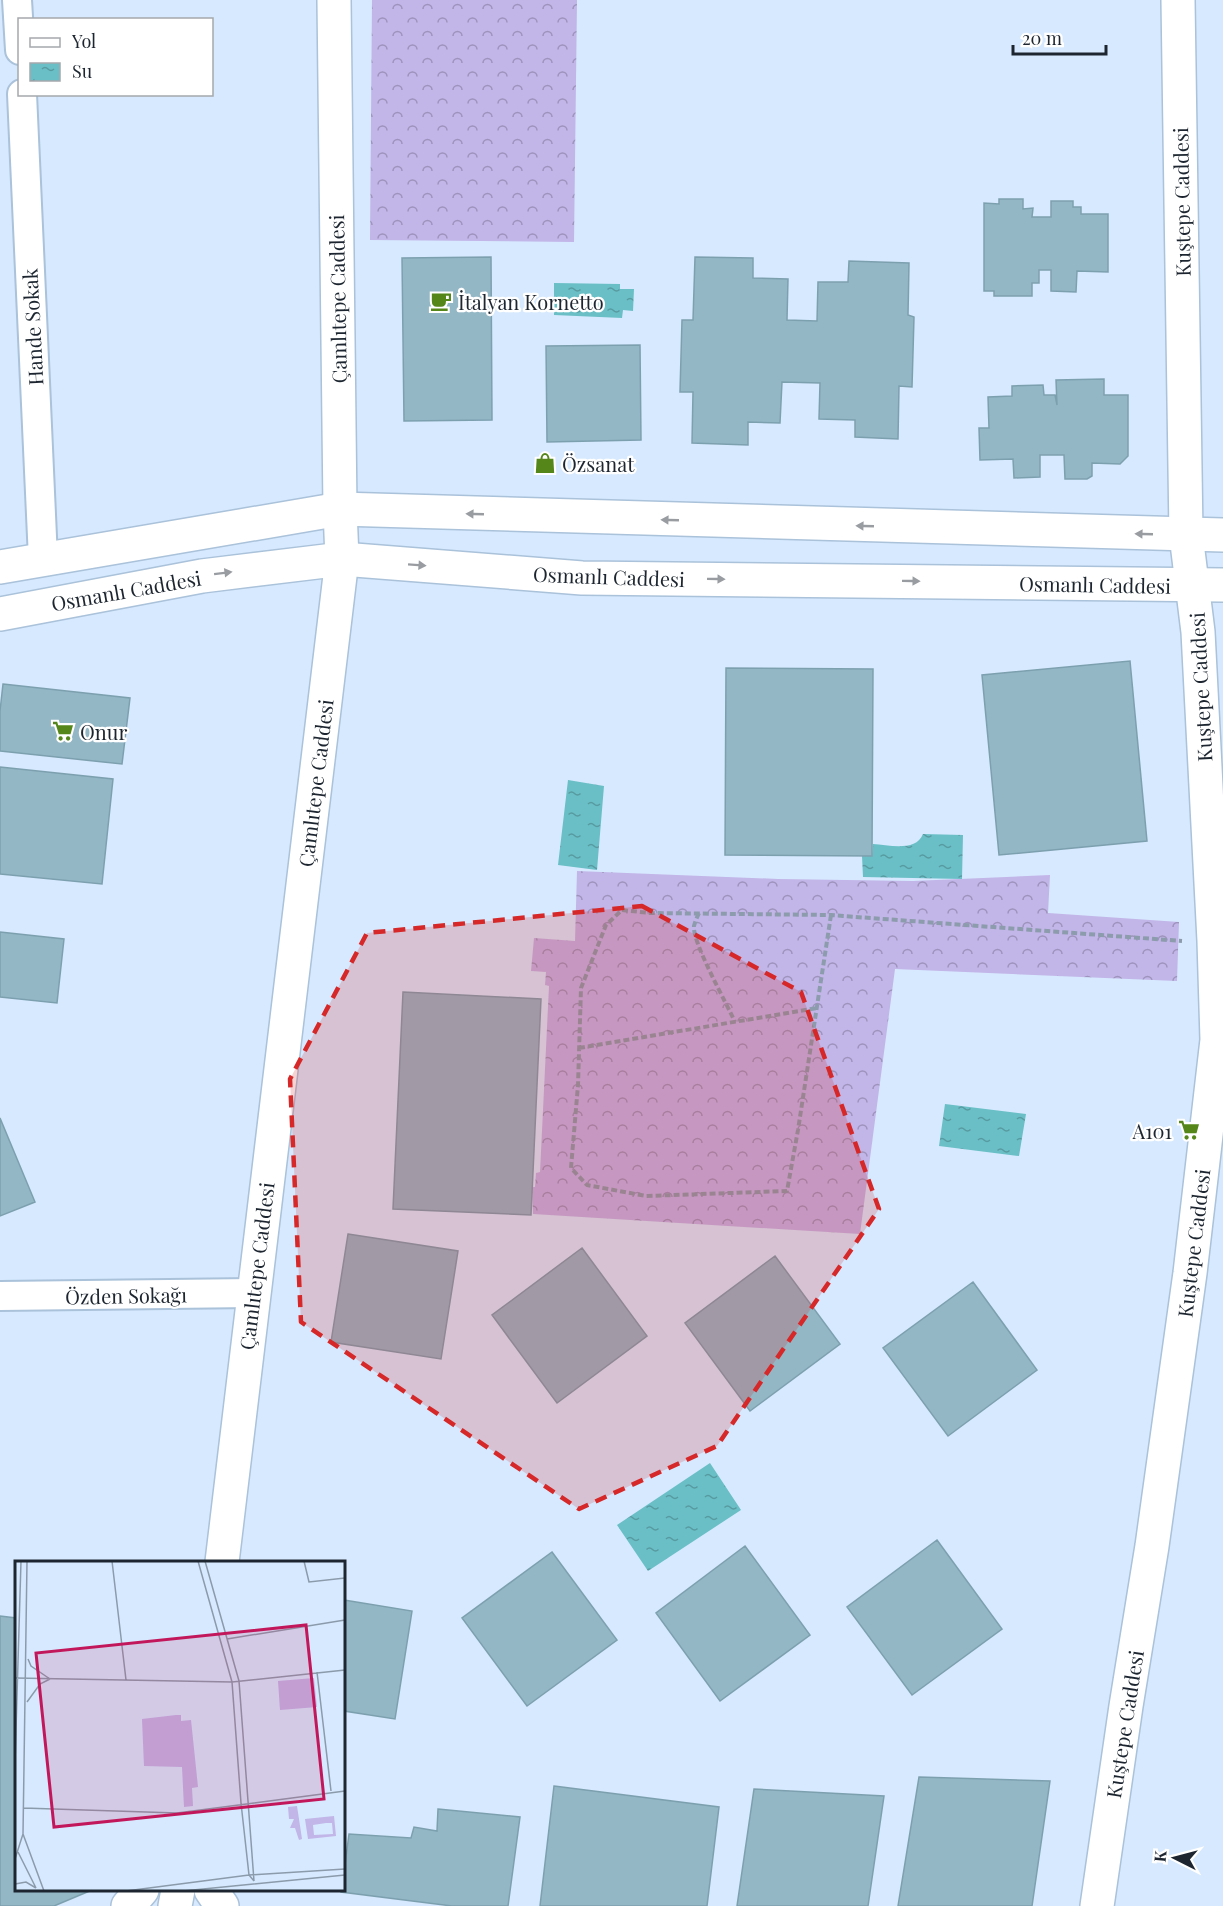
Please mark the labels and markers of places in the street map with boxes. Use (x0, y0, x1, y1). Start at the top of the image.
place label: İtalyan Kornetto (458, 288, 604, 315)
cafe icon: İtalyan Kornetto (429, 289, 453, 313)
place label: Özsanat (562, 450, 635, 477)
shop icon: Özsanat (533, 451, 557, 475)
place label: Onur (80, 718, 127, 745)
supermarket icon: Onur (51, 719, 75, 743)
place label: A101 (1132, 1117, 1172, 1144)
supermarket icon: A101 (1177, 1118, 1201, 1142)

